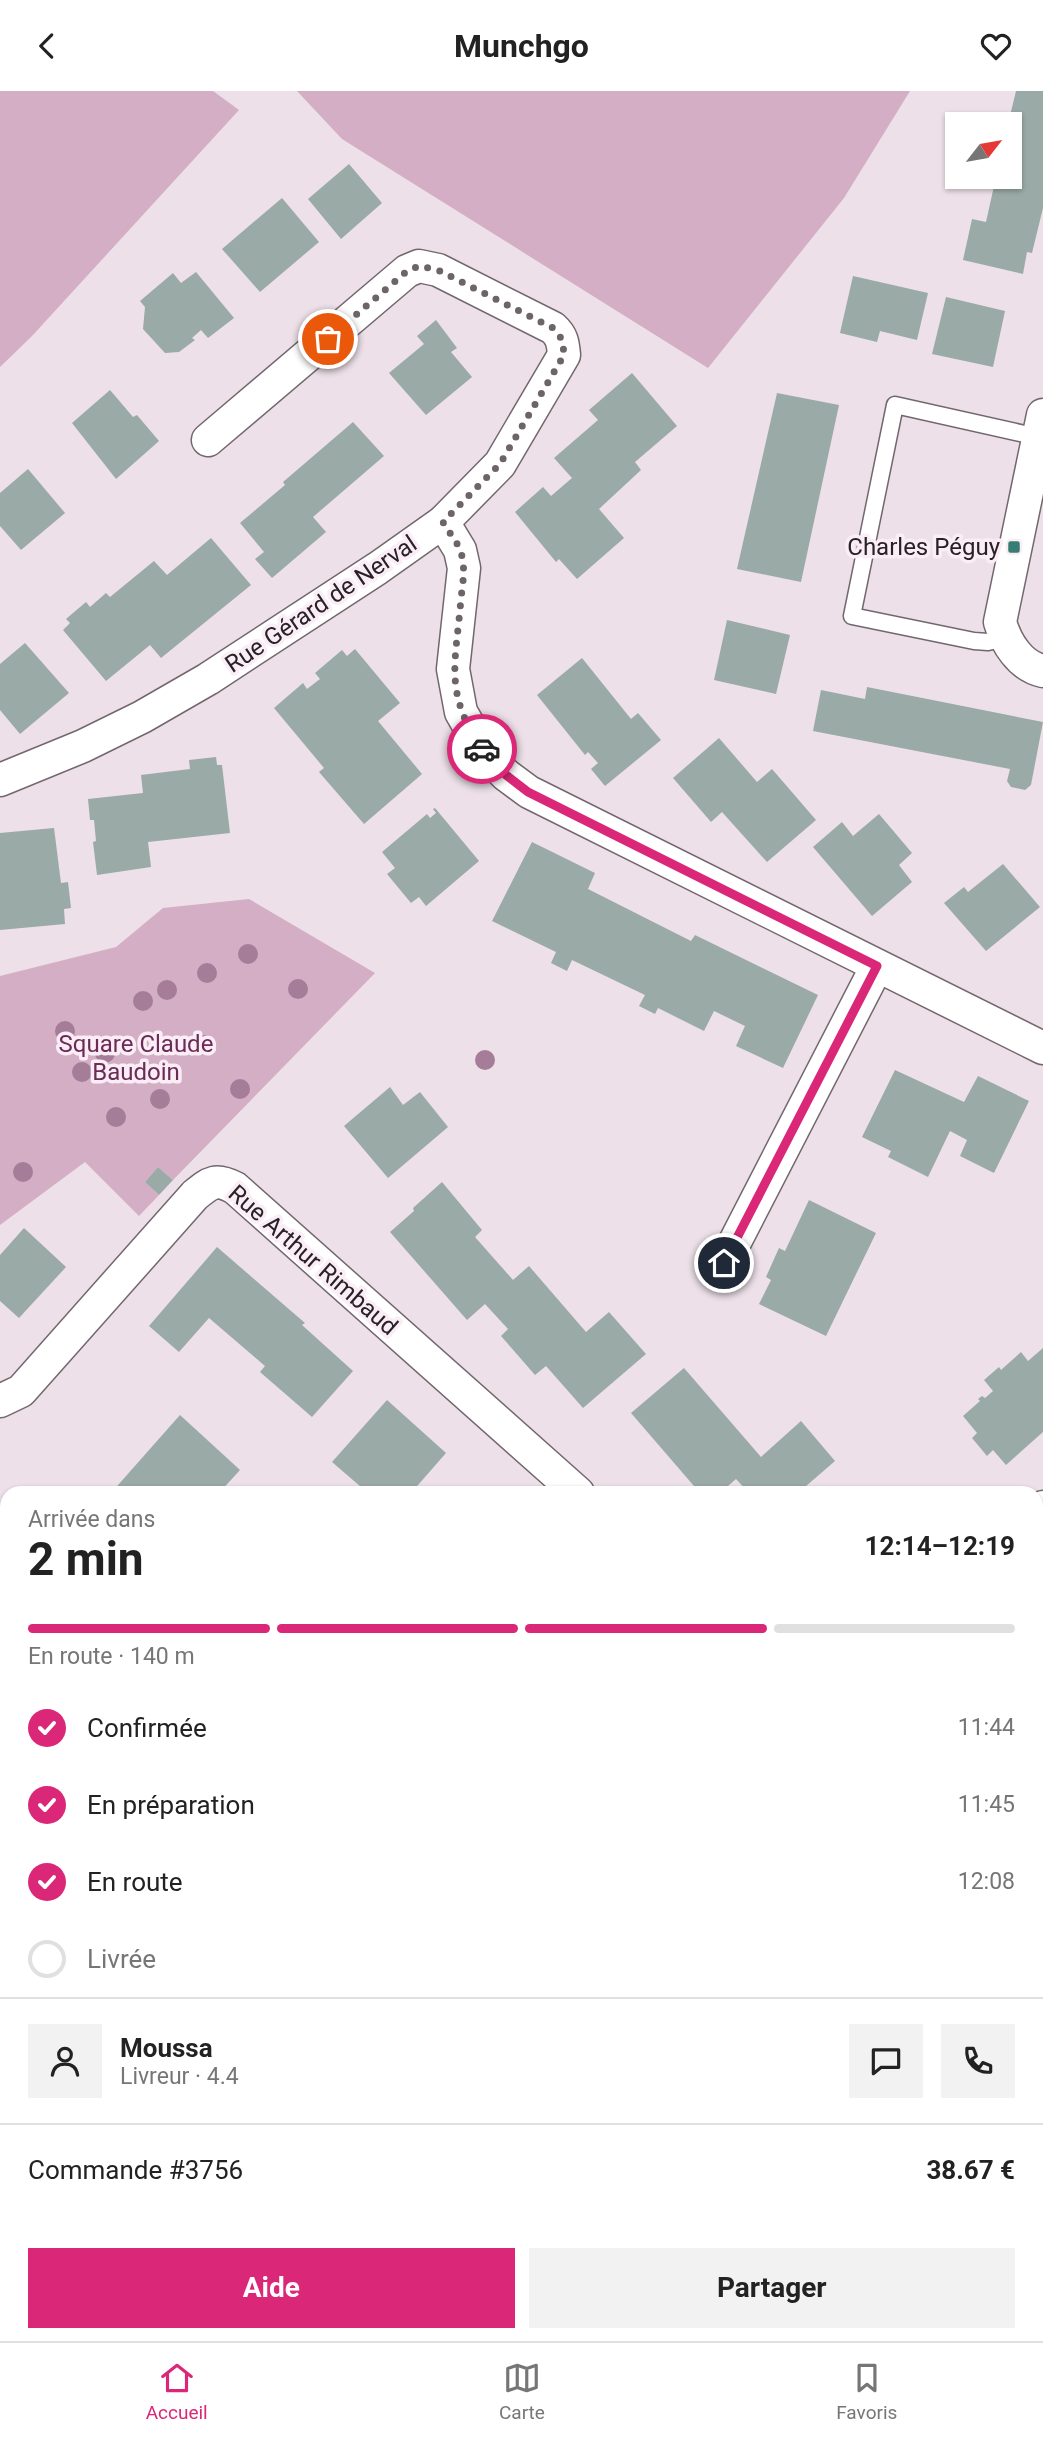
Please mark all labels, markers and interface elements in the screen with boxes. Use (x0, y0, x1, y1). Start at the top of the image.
icon: back (28, 27, 66, 65)
text: Munchgo (454, 27, 589, 65)
icon: heart (977, 27, 1015, 65)
north arrow (945, 112, 1022, 189)
map controls (945, 112, 1022, 189)
pin (298, 309, 358, 369)
icon: bag (309, 320, 347, 358)
street label: Rue Gérard de Nerval (220, 530, 422, 678)
place label: Charles Péguy (847, 533, 1001, 561)
marker: Charles Péguy (1006, 539, 1022, 555)
courier (447, 714, 517, 784)
icon: car (463, 730, 501, 768)
park label: Square Claude Baudoin (59, 1030, 213, 1086)
street label: Rue Arthur Rimbaud (223, 1179, 403, 1341)
pin (694, 1233, 754, 1293)
icon: home (705, 1244, 743, 1282)
text: Arrivée dans (28, 1506, 155, 1533)
text: 12:14–12:19 (865, 1531, 1015, 1561)
text: 2 min (28, 1532, 144, 1586)
text: En route · 140 m (28, 1643, 195, 1670)
icon: check (28, 1709, 66, 1747)
text: Confirmée (87, 1713, 207, 1743)
text: 11:44 (958, 1714, 1015, 1741)
icon: check (28, 1786, 66, 1824)
text: En préparation (87, 1790, 255, 1820)
text: 11:45 (958, 1791, 1015, 1818)
icon: check (28, 1863, 66, 1901)
text: En route (87, 1867, 183, 1897)
text: 12:08 (958, 1868, 1015, 1895)
text: Livrée (87, 1944, 156, 1974)
button: person (28, 2024, 102, 2098)
button: chat (849, 2024, 923, 2098)
button: phone (941, 2024, 1015, 2098)
text: Moussa (120, 2033, 213, 2063)
text: Livreur · 4.4 (120, 2063, 239, 2090)
text: Commande #3756 (28, 2155, 243, 2185)
text: 38.67 € (926, 2155, 1015, 2185)
button: Aide (28, 2248, 515, 2328)
button: Partager (529, 2248, 1015, 2328)
tab: Accueil (146, 2359, 208, 2424)
tab: Carte (499, 2359, 545, 2424)
tab: Favoris (836, 2359, 897, 2424)

